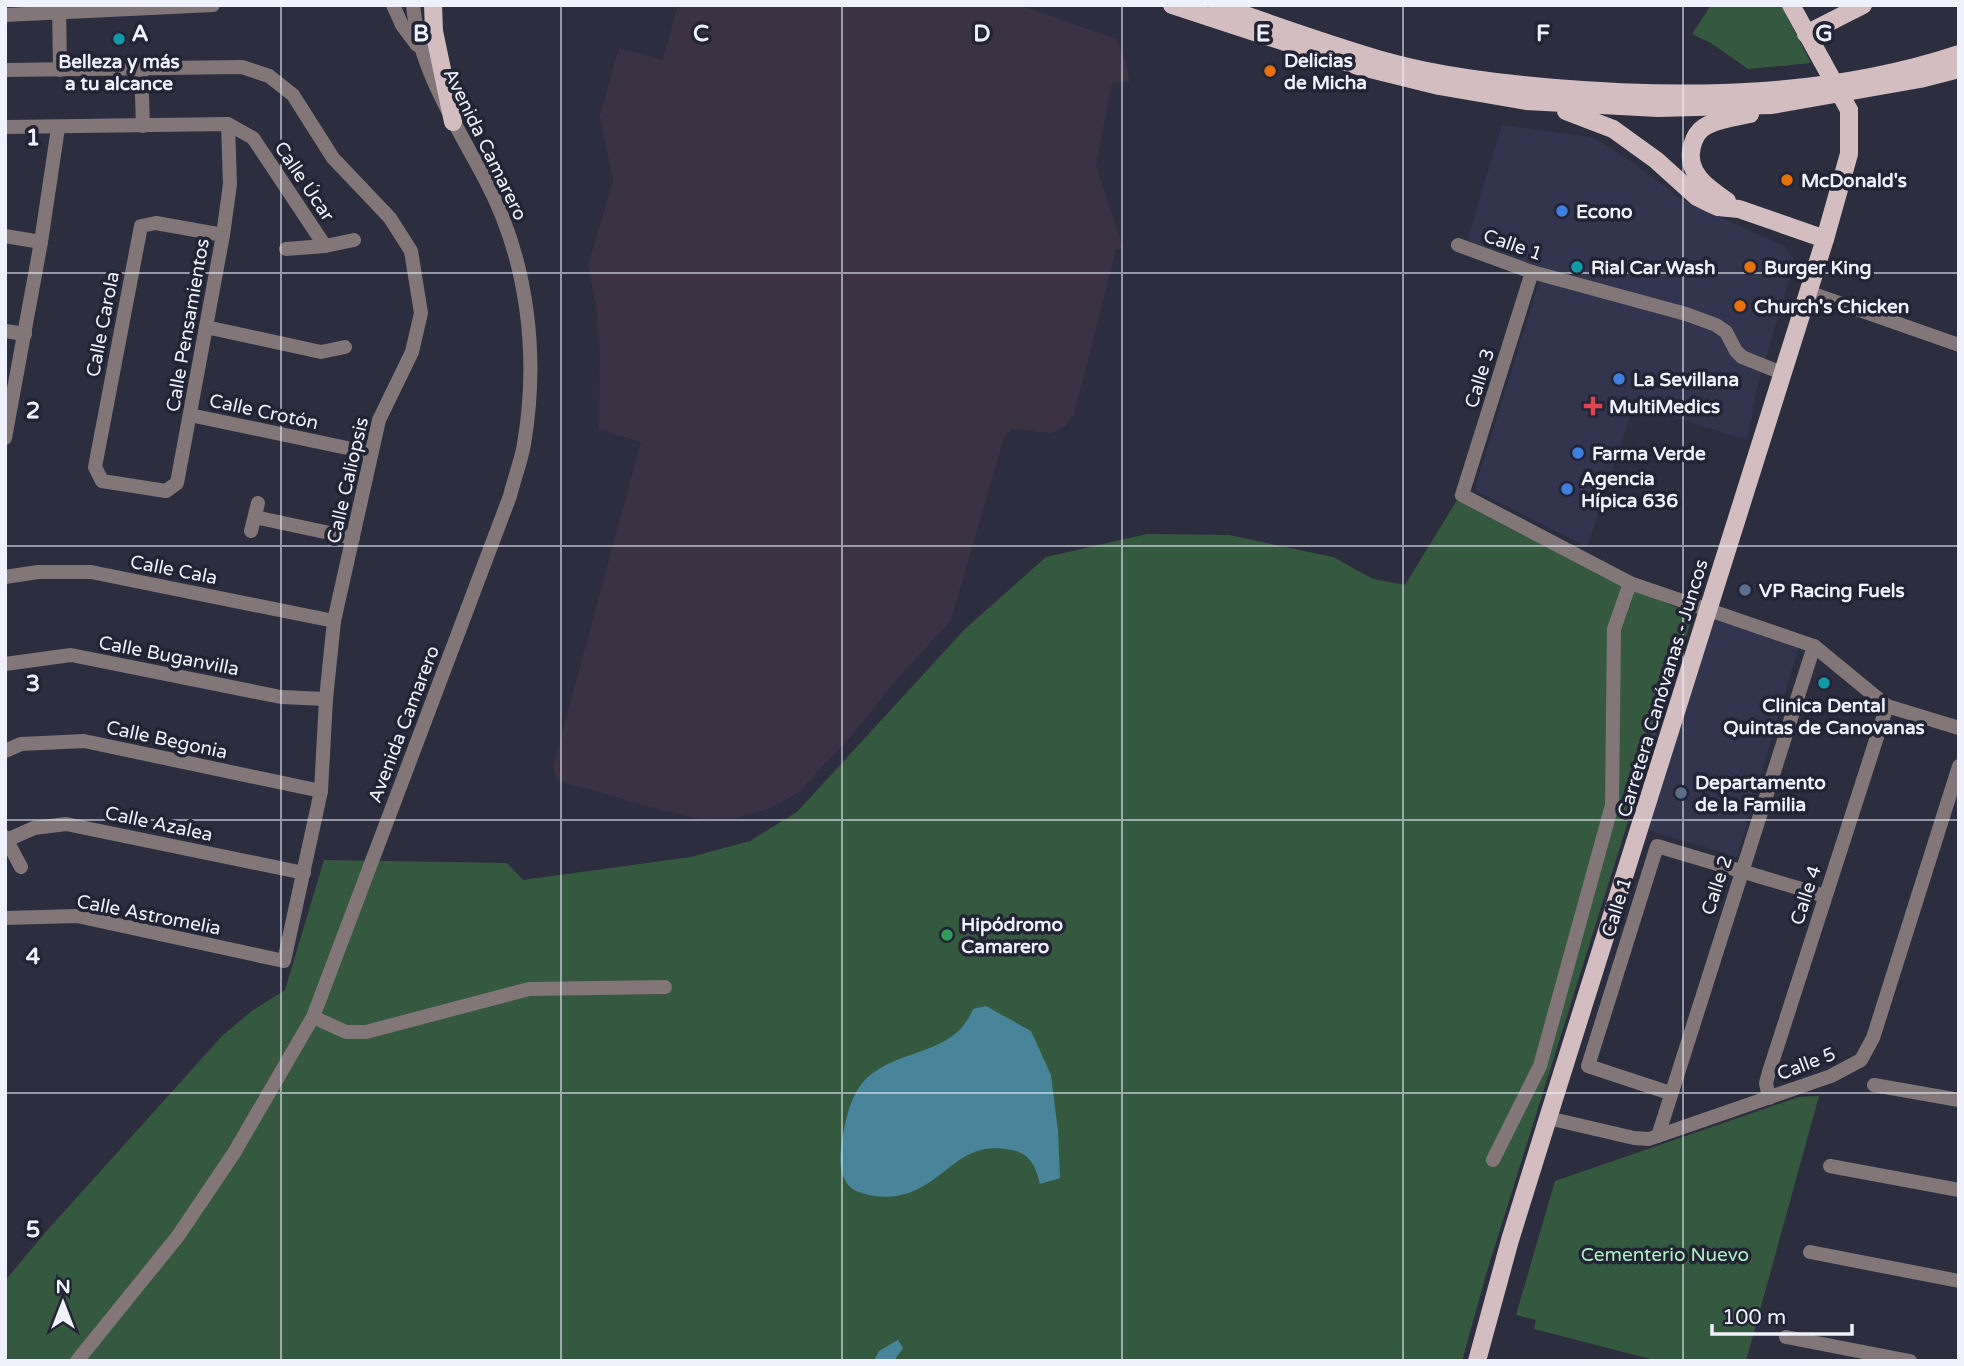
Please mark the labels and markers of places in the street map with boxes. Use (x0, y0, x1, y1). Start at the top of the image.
marker: Belleza y más a tu alcance (111, 31, 127, 47)
place label: Delicias de Micha (1284, 50, 1367, 94)
place label: Belleza y más a tu alcance (58, 51, 180, 95)
marker: Delicias de Micha (1262, 63, 1278, 79)
place label: McDonald's (1801, 170, 1907, 192)
marker: McDonald's (1779, 172, 1795, 188)
place label: Econo (1576, 201, 1633, 223)
marker: Econo (1554, 203, 1570, 219)
place label: Rial Car Wash (1591, 257, 1716, 279)
place label: Burger King (1764, 257, 1872, 280)
marker: Rial Car Wash (1569, 259, 1585, 275)
marker: Burger King (1742, 259, 1758, 275)
place label: Church's Chicken (1754, 296, 1909, 318)
marker: Church's Chicken (1732, 298, 1748, 314)
place label: La Sevillana (1633, 369, 1739, 391)
marker: La Sevillana (1611, 371, 1627, 387)
marker: MultiMedics (1583, 396, 1603, 416)
place label: MultiMedics (1609, 396, 1720, 418)
place label: Farma Verde (1592, 443, 1706, 465)
marker: Farma Verde (1570, 445, 1586, 461)
place label: Agencia Hípica 636 (1581, 468, 1678, 513)
marker: Agencia Hípica 636 (1559, 481, 1575, 497)
place label: VP Racing Fuels (1759, 580, 1905, 603)
marker: VP Racing Fuels (1737, 582, 1753, 598)
marker: Clinica Dental Quintas de Canovanas (1816, 675, 1832, 691)
place label: Clinica Dental Quintas de Canovanas (1723, 695, 1925, 739)
place label: Departamento de la Familia (1695, 772, 1826, 816)
marker: Departamento de la Familia (1673, 785, 1689, 801)
place label: Hipódromo Camarero (961, 914, 1063, 958)
marker: Hipódromo Camarero (939, 927, 955, 943)

